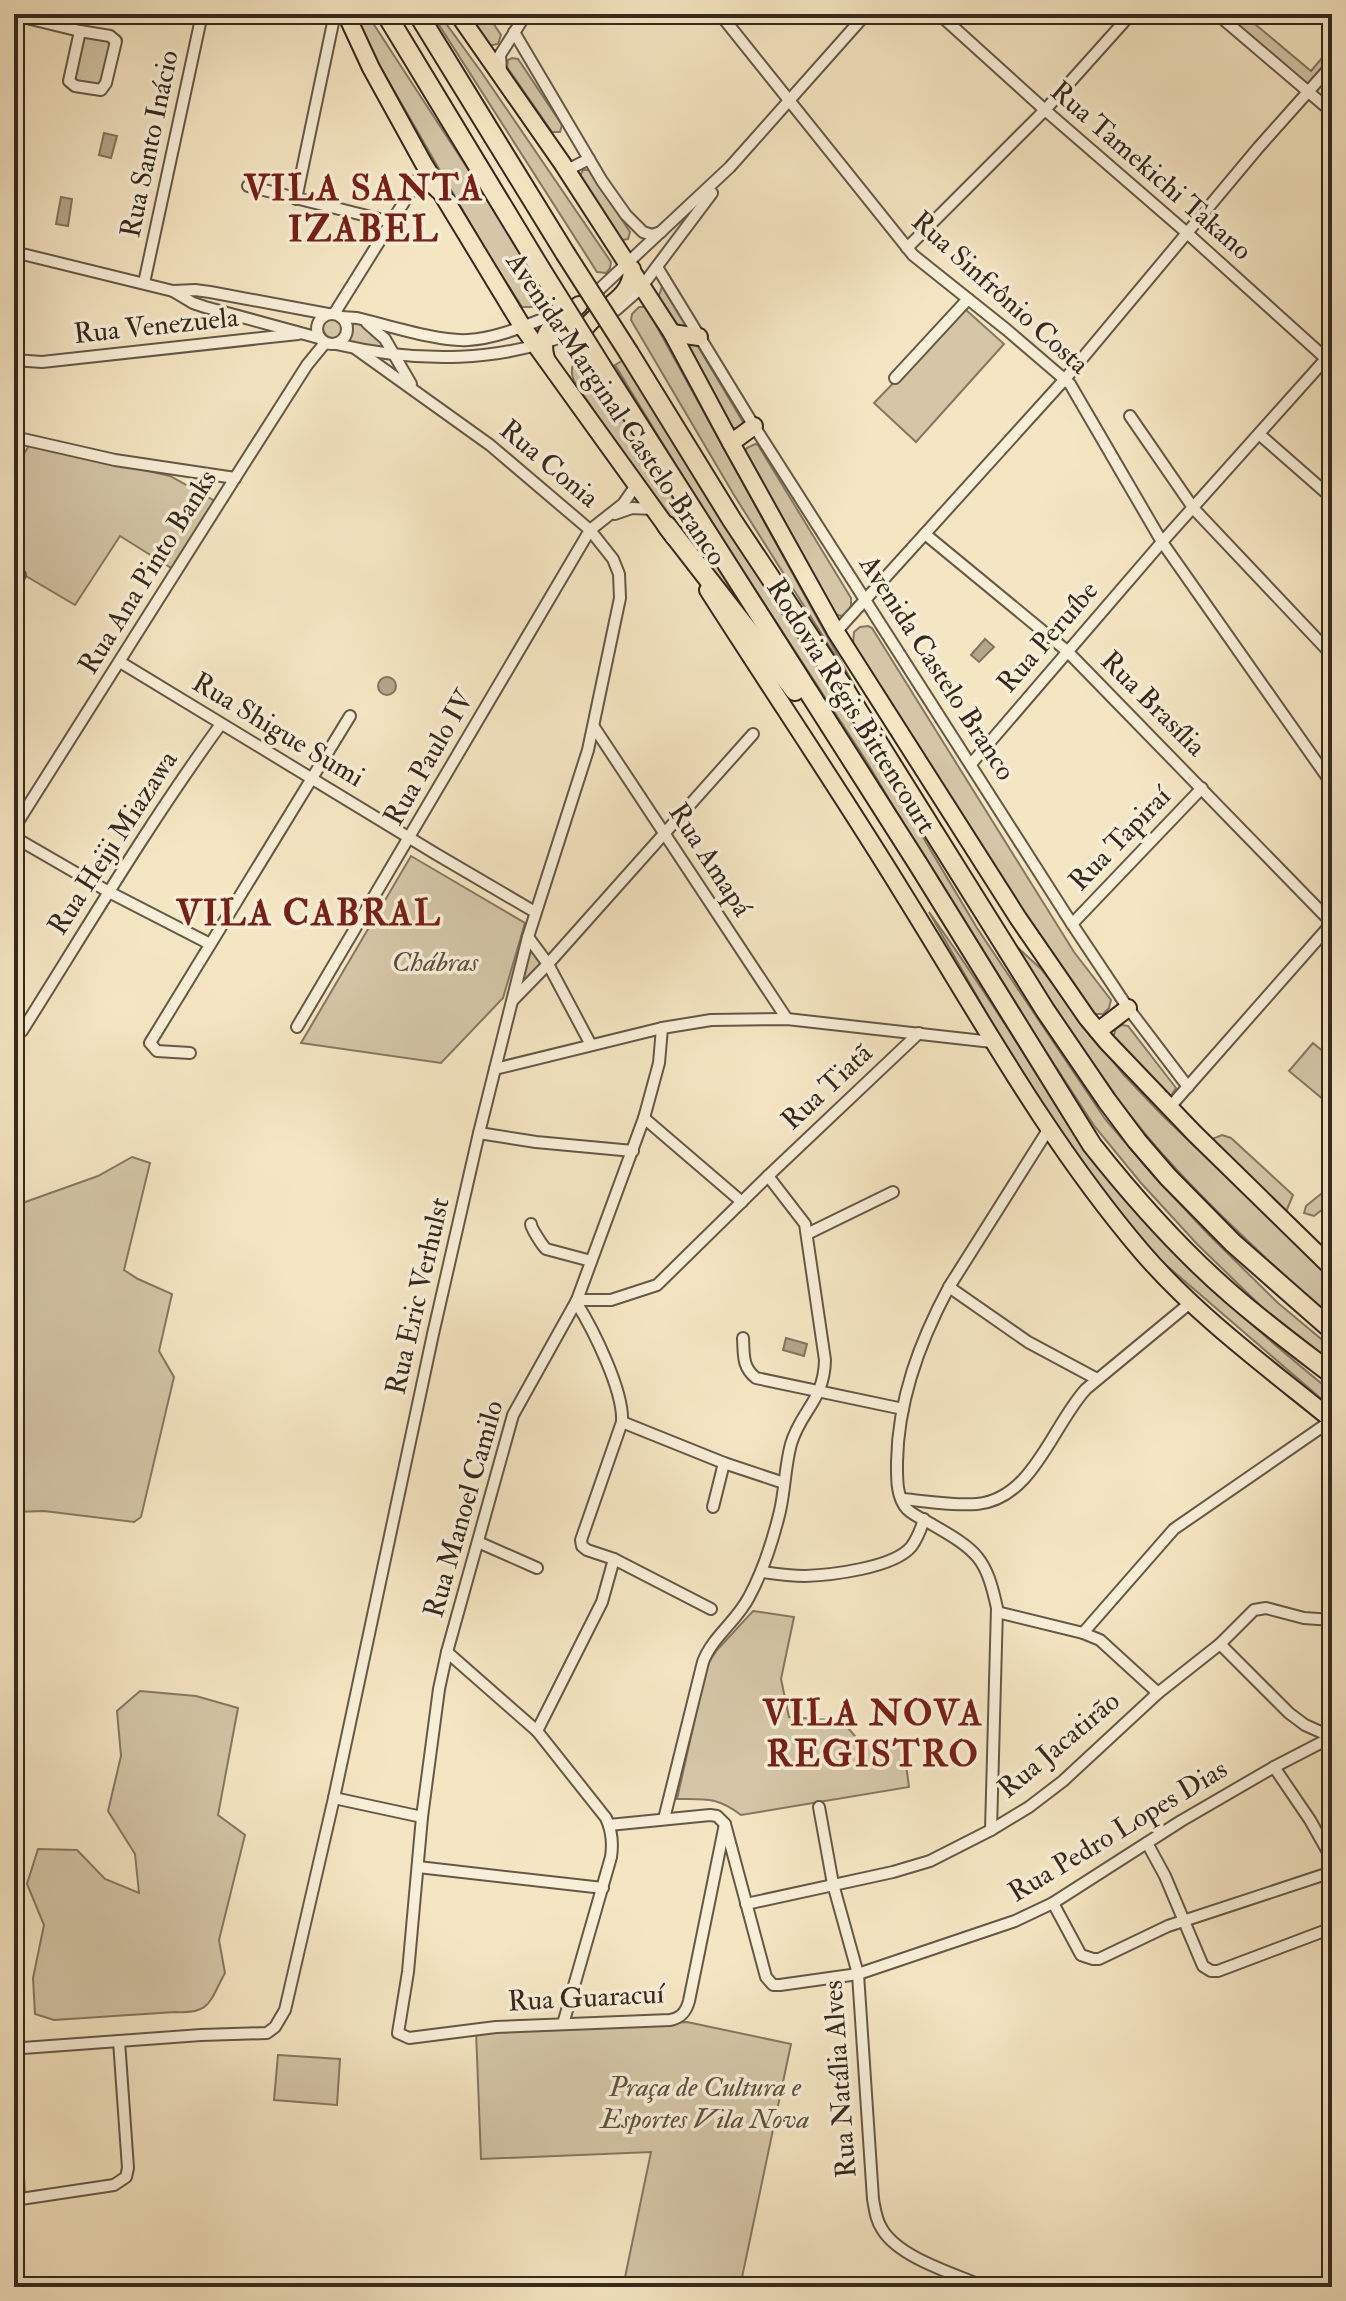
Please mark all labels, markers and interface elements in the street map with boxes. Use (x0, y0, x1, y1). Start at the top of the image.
street label: Rua Santo Inácio (113, 47, 187, 241)
street label: Rua Tamekichi Takano (1043, 74, 1259, 268)
district label: VILA SANTA IZABEL (244, 166, 484, 252)
street label: Rua Sinfrônio Costa (904, 204, 1096, 382)
street label: Avenida Marginal Castelo Branco (497, 245, 734, 572)
street label: Rua Venezuela (72, 300, 241, 352)
street label: Rua Conia (492, 412, 606, 516)
street label: Rua Ana Pinto Banks (71, 463, 225, 681)
street label: Avenida Castelo Branco (851, 548, 1023, 787)
street label: Rodovia Régis Bittencourt (758, 572, 944, 840)
street label: Rua Peruíbe (990, 574, 1106, 700)
street label: Rua Brasília (1093, 644, 1213, 764)
street label: Rua Shigue Sumi (186, 665, 370, 795)
street label: Rua Paulo IV (376, 683, 482, 832)
street label: Rua Heiji Miazawa (40, 744, 186, 942)
street label: Rua Tapiraí (1062, 778, 1180, 899)
street label: Rua Amapá (660, 797, 760, 924)
district label: VILA CABRAL (176, 891, 442, 936)
park label: Chábras (392, 945, 480, 980)
street label: Rua Tiatã (774, 1036, 880, 1138)
street label: Rua Eric Verhulst (378, 1194, 458, 1398)
street label: Rua Manoel Camilo (416, 1396, 512, 1622)
street label: Rua Jacatirão (991, 1684, 1127, 1806)
district label: VILA NOVA REGISTRO (762, 1691, 984, 1777)
street label: Rua Pedro Lopes Dias (1002, 1752, 1234, 1910)
street label: Rua Guaracuí (507, 1976, 668, 2020)
street label: Rua Natália Alves (816, 1979, 864, 2179)
park label: Praça de Cultura e Esportes Vila Nova (599, 2070, 810, 2137)

